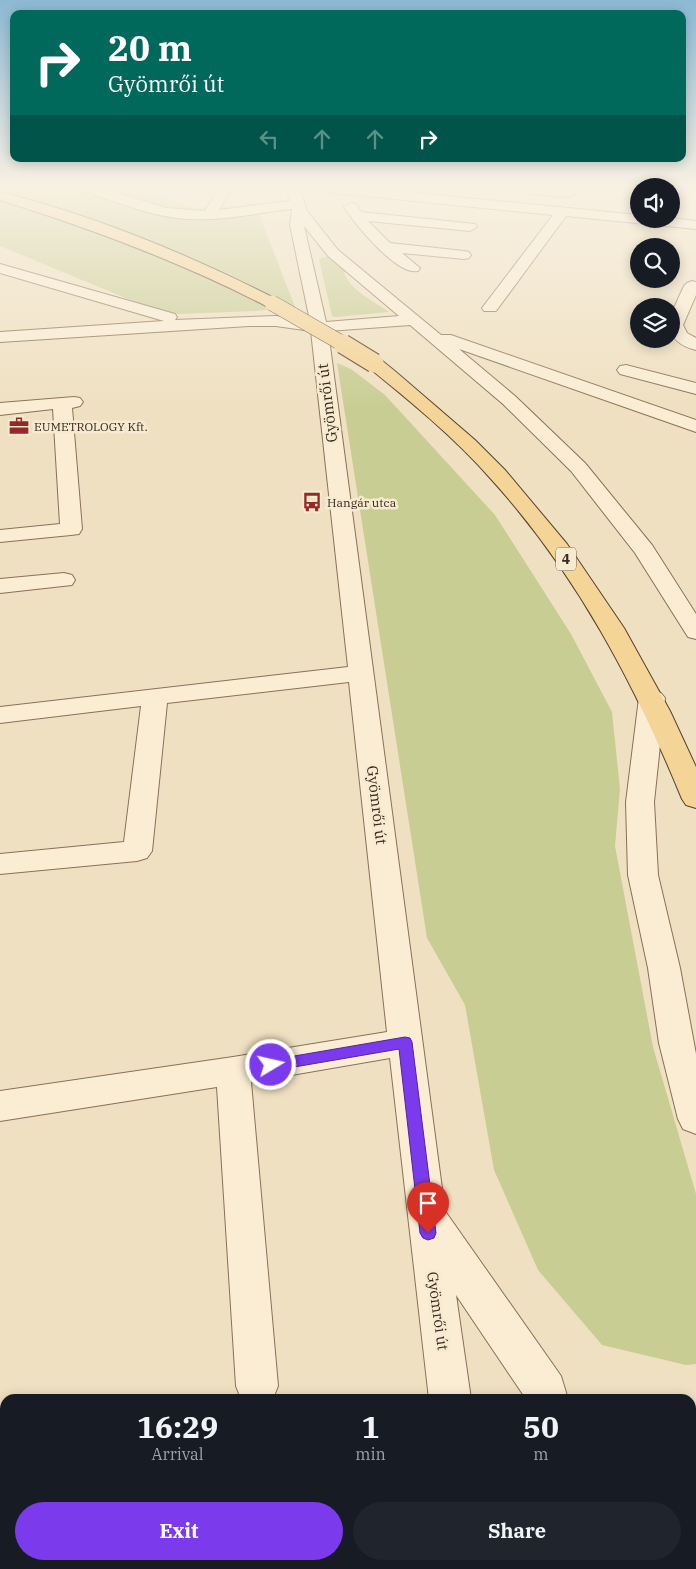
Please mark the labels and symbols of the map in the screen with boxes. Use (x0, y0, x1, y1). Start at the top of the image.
street label: Gyömrői út (313, 362, 341, 444)
office icon: EUMETROLOGY Kft. (8, 415, 30, 437)
place label: EUMETROLOGY Kft. (34, 419, 148, 434)
bus stop icon: Hangár utca (301, 491, 323, 513)
place label: Hangár utca (327, 495, 397, 510)
road number: 4 (556, 548, 576, 570)
street label: Gyömrői út (363, 764, 391, 846)
position arrow (244, 1038, 296, 1090)
pin (407, 1182, 449, 1233)
street label: Gyömrői út (423, 1270, 453, 1352)

